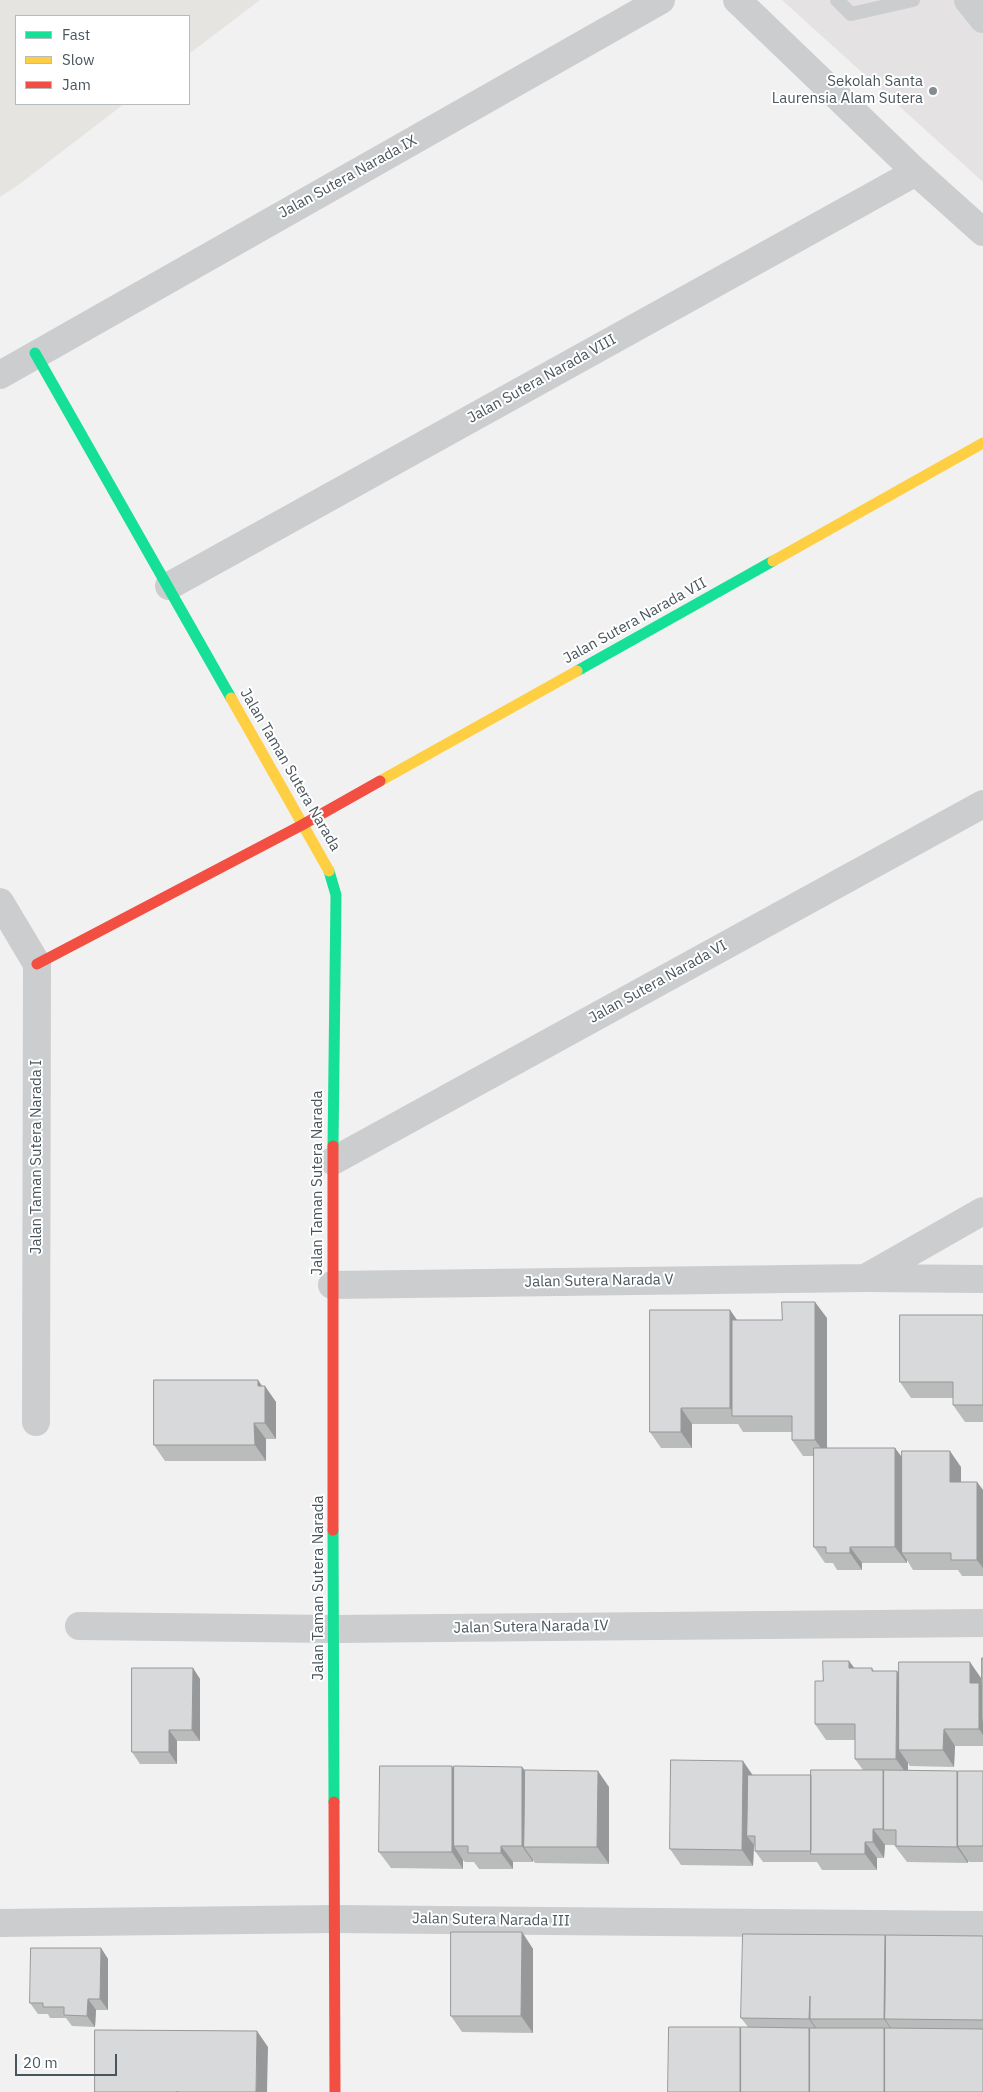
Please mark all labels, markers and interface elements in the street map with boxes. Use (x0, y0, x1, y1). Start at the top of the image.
legend (15, 15, 190, 105)
text: Fast (62, 25, 90, 44)
text: Slow (62, 50, 95, 69)
place label: Sekolah Santa Laurensia Alam Sutera (772, 73, 923, 108)
text: Jam (62, 75, 91, 94)
marker: Sekolah Santa Laurensia Alam Sutera (927, 85, 939, 97)
street label: Jalan Sutera Narada IX (276, 132, 420, 222)
street label: Jalan Sutera Narada VIII (465, 331, 619, 427)
street label: Jalan Sutera Narada VII (560, 574, 710, 668)
street label: Jalan Taman Sutera Narada (236, 685, 344, 855)
street label: Jalan Sutera Narada VI (586, 937, 730, 1027)
street label: Jalan Taman Sutera Narada I (28, 1060, 46, 1254)
street label: Jalan Taman Sutera Narada (309, 1091, 327, 1275)
street label: Jalan Sutera Narada V (524, 1271, 674, 1291)
street label: Jalan Taman Sutera Narada (310, 1496, 328, 1680)
street label: Jalan Sutera Narada IV (453, 1617, 609, 1637)
street label: Jalan Sutera Narada III (412, 1910, 570, 1930)
scale bar (18, 2044, 120, 2076)
text: 20 m (23, 2053, 58, 2072)

